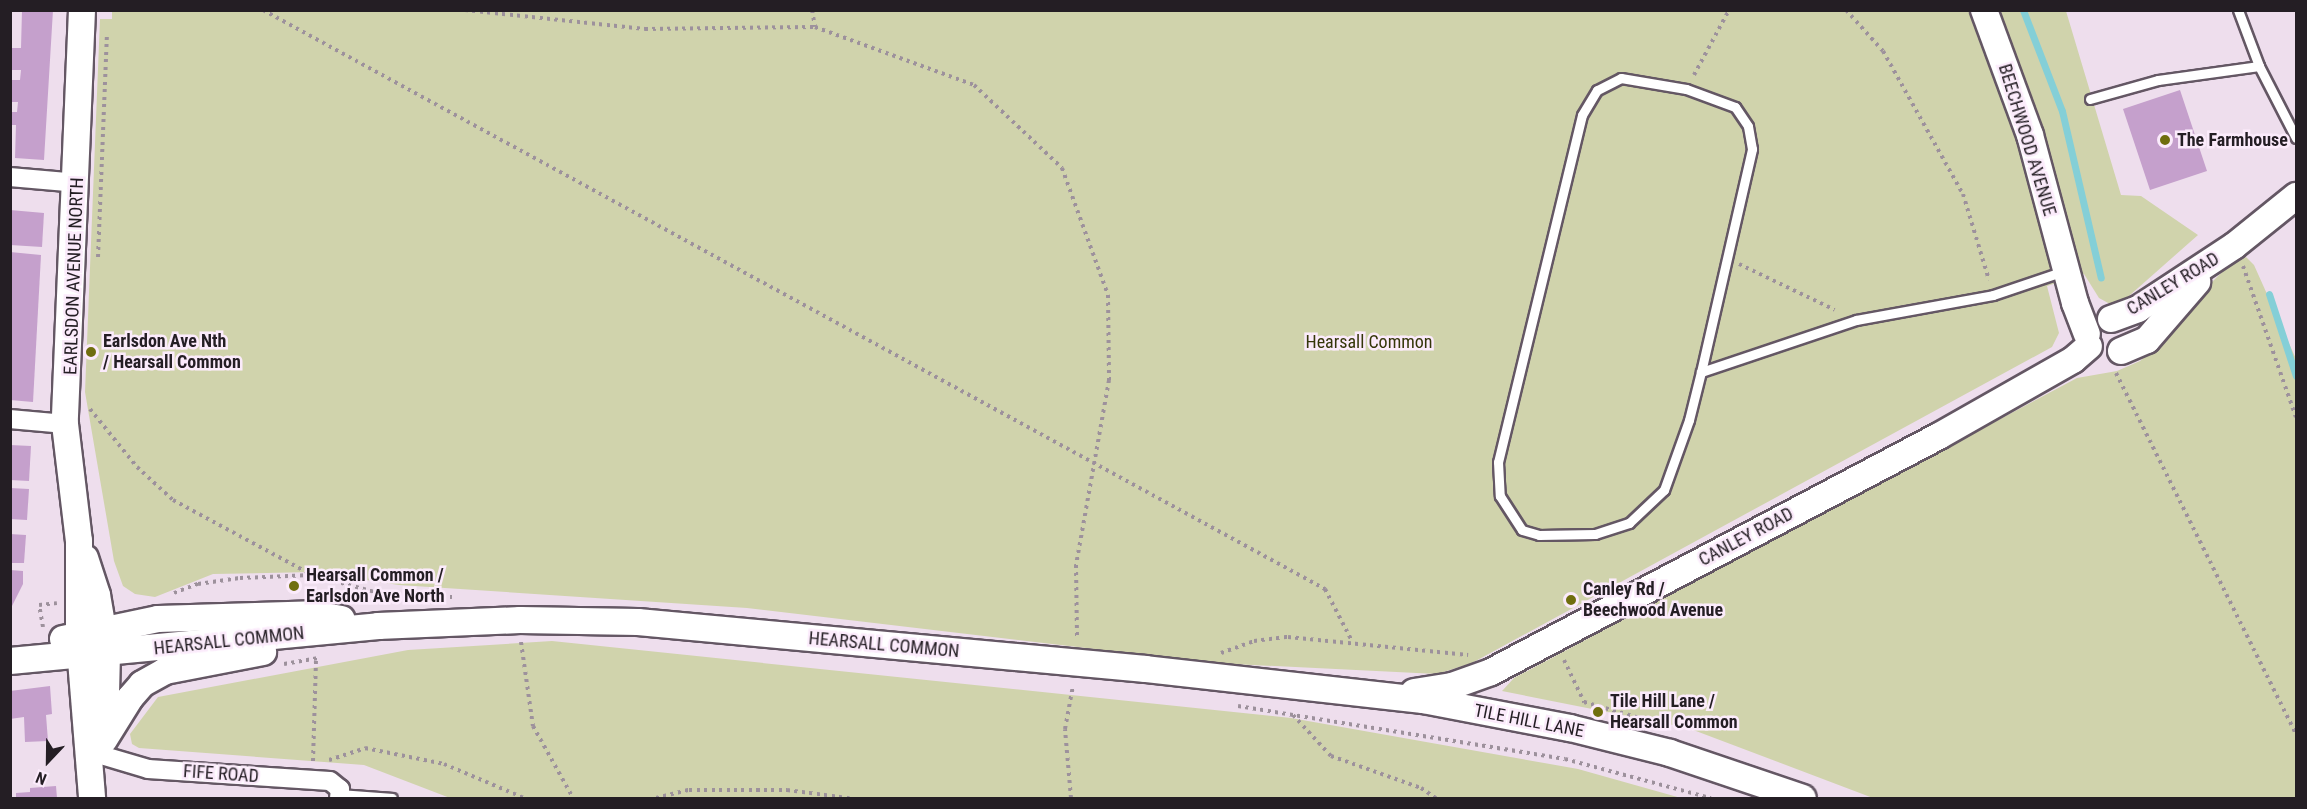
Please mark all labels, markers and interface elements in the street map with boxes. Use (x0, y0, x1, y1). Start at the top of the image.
street label: BEECHWOOD AVENUE (1994, 61, 2060, 219)
place label: The Farmhouse (2177, 129, 2288, 151)
marker: The Farmhouse (2158, 133, 2172, 147)
street label: EARLSDON AVENUE NORTH (60, 177, 88, 375)
street label: CANLEY ROAD (2123, 248, 2223, 320)
place label: Earlsdon Ave Nth / Hearsall Common (103, 331, 241, 374)
park label: Hearsall Common (1305, 331, 1433, 353)
marker: Earlsdon Ave Nth / Hearsall Common (84, 345, 98, 359)
street label: CANLEY ROAD (1695, 503, 1797, 571)
place label: Hearsall Common / Earlsdon Ave North (306, 565, 445, 608)
marker: Hearsall Common / Earlsdon Ave North (287, 579, 301, 593)
place label: Canley Rd / Beechwood Avenue (1583, 579, 1723, 622)
marker: Canley Rd / Beechwood Avenue (1564, 593, 1578, 607)
street label: HEARSALL COMMON (153, 622, 305, 660)
street label: HEARSALL COMMON (808, 628, 960, 662)
place label: Tile Hill Lane / Hearsall Common (1610, 691, 1738, 734)
street label: TILE HILL LANE (1472, 700, 1586, 742)
marker: Tile Hill Lane / Hearsall Common (1591, 705, 1605, 719)
north arrow (18, 731, 78, 791)
street label: FIFE ROAD (182, 761, 260, 787)
text: N (33, 768, 49, 789)

